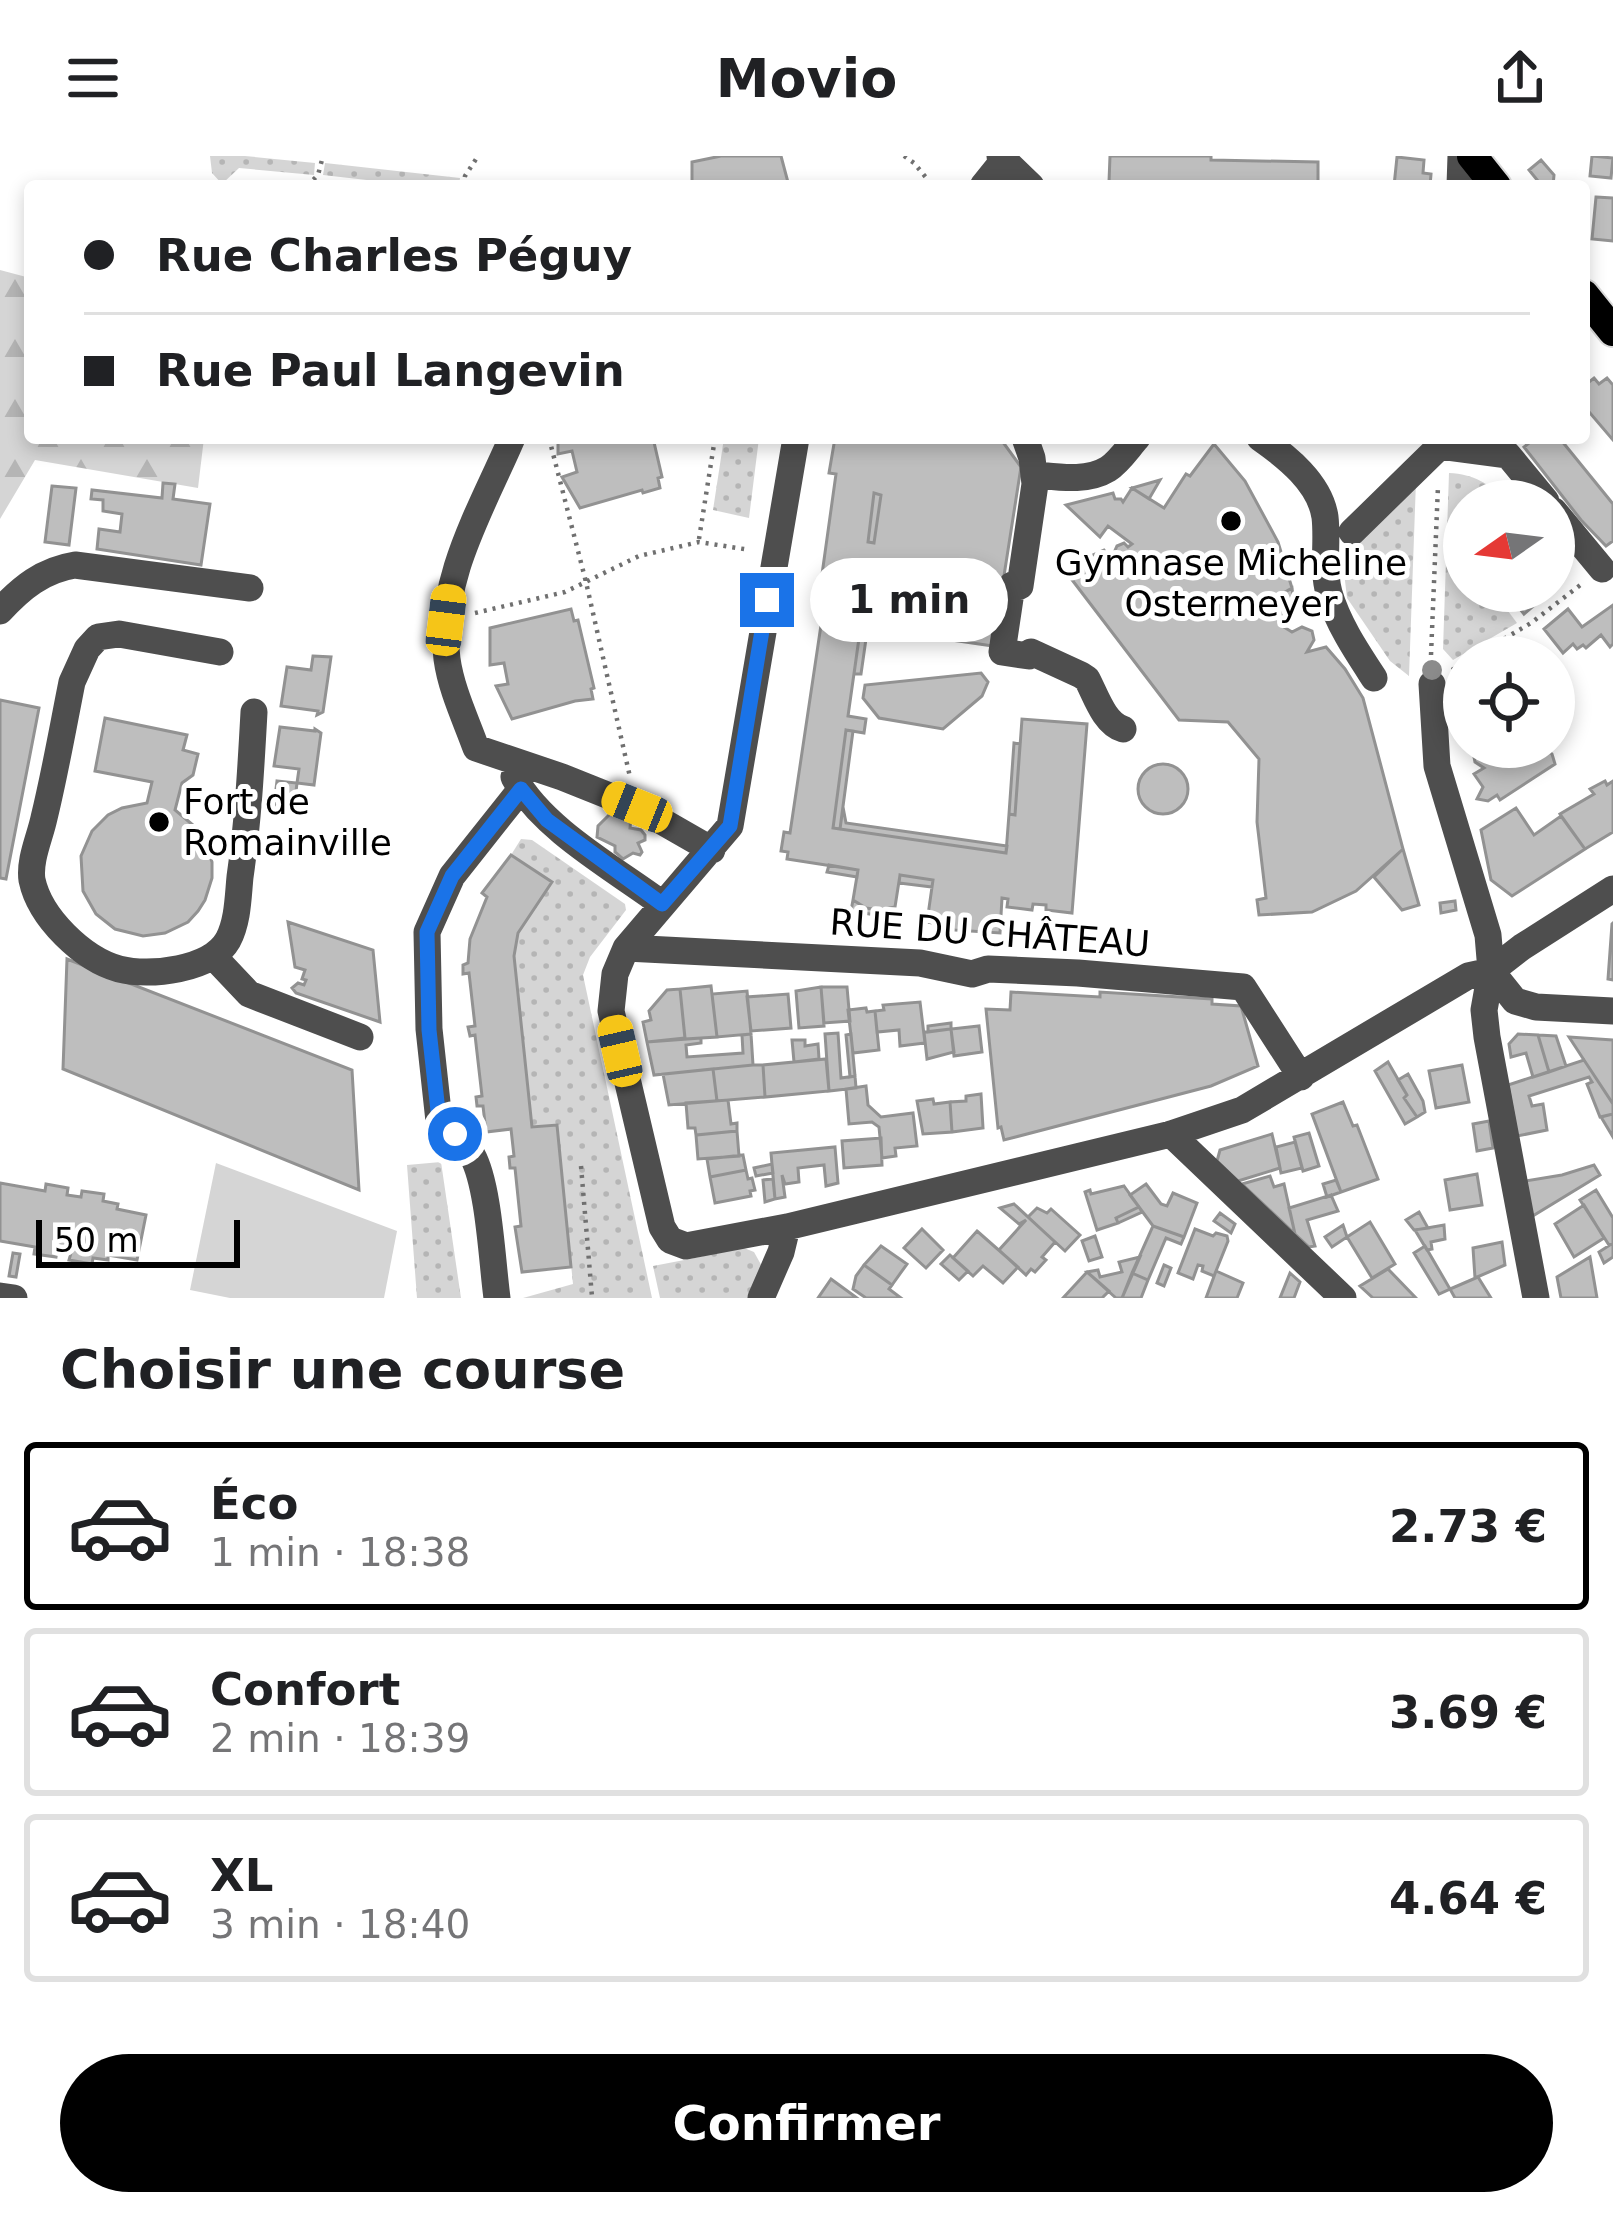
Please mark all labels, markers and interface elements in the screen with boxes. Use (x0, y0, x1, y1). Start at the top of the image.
icon: menu (60, 45, 126, 111)
icon: share (1487, 45, 1553, 111)
text: Movio (716, 47, 897, 110)
text: Rue Charles Péguy (156, 229, 632, 282)
text: Rue Paul Langevin (156, 344, 625, 397)
north arrow (1443, 480, 1575, 612)
map controls (1443, 480, 1575, 768)
marker: Gymnase Micheline Ostermeyer (1218, 508, 1244, 534)
place label: Gymnase Micheline Ostermeyer (1055, 542, 1407, 624)
callout: 1 min (809, 558, 1007, 642)
route end (740, 573, 794, 627)
text: 1 min (848, 577, 970, 622)
car (424, 582, 468, 658)
button: locate (1443, 636, 1575, 768)
car (597, 777, 677, 837)
place label: Fort de Romainville (183, 781, 392, 863)
marker: Fort de Romainville (146, 809, 172, 835)
street label: RUE DU CHÂTEAU (829, 901, 1151, 965)
car (594, 1012, 646, 1090)
route start (428, 1107, 482, 1161)
scale bar (36, 1214, 240, 1267)
text: 50 m (54, 1221, 139, 1260)
text: Choisir une course (60, 1338, 625, 1401)
icon: car (66, 1472, 174, 1580)
text: Éco (210, 1477, 298, 1530)
text: 2.73 € (1389, 1500, 1547, 1553)
text: 1 min · 18:38 (210, 1530, 470, 1575)
icon: car (66, 1658, 174, 1766)
text: Confort (210, 1663, 400, 1716)
text: 3.69 € (1389, 1686, 1547, 1739)
text: 2 min · 18:39 (210, 1716, 470, 1761)
icon: car (66, 1844, 174, 1952)
text: XL (210, 1849, 273, 1902)
text: 4.64 € (1389, 1872, 1547, 1925)
text: 3 min · 18:40 (210, 1902, 470, 1947)
button: Confirmer (60, 2054, 1553, 2192)

